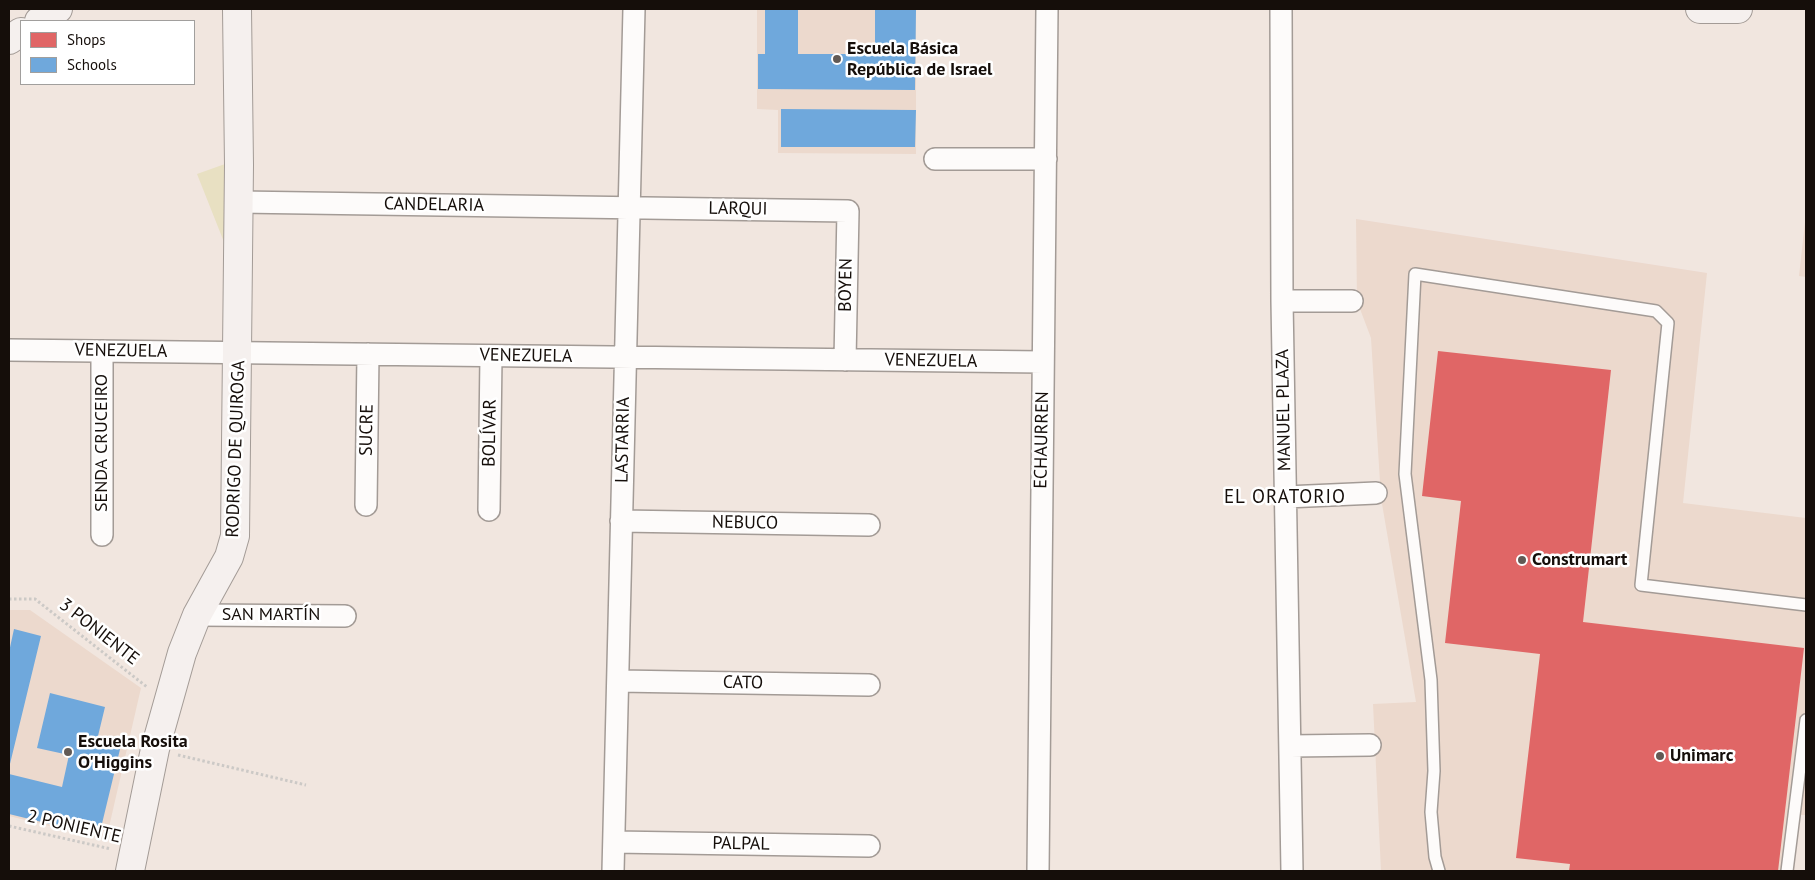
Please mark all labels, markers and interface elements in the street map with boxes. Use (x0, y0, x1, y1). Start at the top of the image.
legend (20, 20, 195, 85)
text: Shops (67, 30, 106, 49)
place label: Escuela Básica República de Israel (847, 38, 992, 80)
marker: Escuela Básica República de Israel (831, 53, 843, 65)
text: Schools (67, 55, 117, 74)
street label: CANDELARIA (384, 193, 484, 217)
street label: LARQUI (708, 198, 768, 220)
street label: BOYEN (835, 258, 857, 312)
street label: VENEZUELA (74, 339, 168, 363)
street label: VENEZUELA (479, 344, 573, 368)
street label: VENEZUELA (884, 349, 978, 373)
street label: MANUEL PLAZA (1272, 349, 1296, 471)
street label: RODRIGO DE QUIROGA (222, 360, 250, 538)
street label: SENDA CRUCEIRO (91, 374, 113, 512)
street label: ECHAURREN (1030, 391, 1054, 489)
street label: LASTARRIA (611, 397, 635, 483)
street label: BOLÍVAR (479, 399, 501, 467)
street label: SUCRE (356, 404, 378, 456)
district label: EL ORATORIO (1223, 487, 1347, 509)
street label: NEBUCO (712, 512, 778, 534)
place label: Construmart (1532, 549, 1627, 571)
marker: Construmart (1516, 554, 1528, 566)
street label: 3 PONIENTE (55, 594, 143, 670)
street label: SAN MARTÍN (222, 604, 320, 626)
street label: CATO (723, 672, 763, 694)
place label: Escuela Rosita O'Higgins (78, 731, 188, 774)
place label: Unimarc (1670, 745, 1733, 767)
marker: Escuela Rosita O'Higgins (62, 746, 74, 758)
marker: Unimarc (1654, 750, 1666, 762)
street label: 2 PONIENTE (25, 806, 123, 848)
street label: PALPAL (712, 833, 770, 855)

